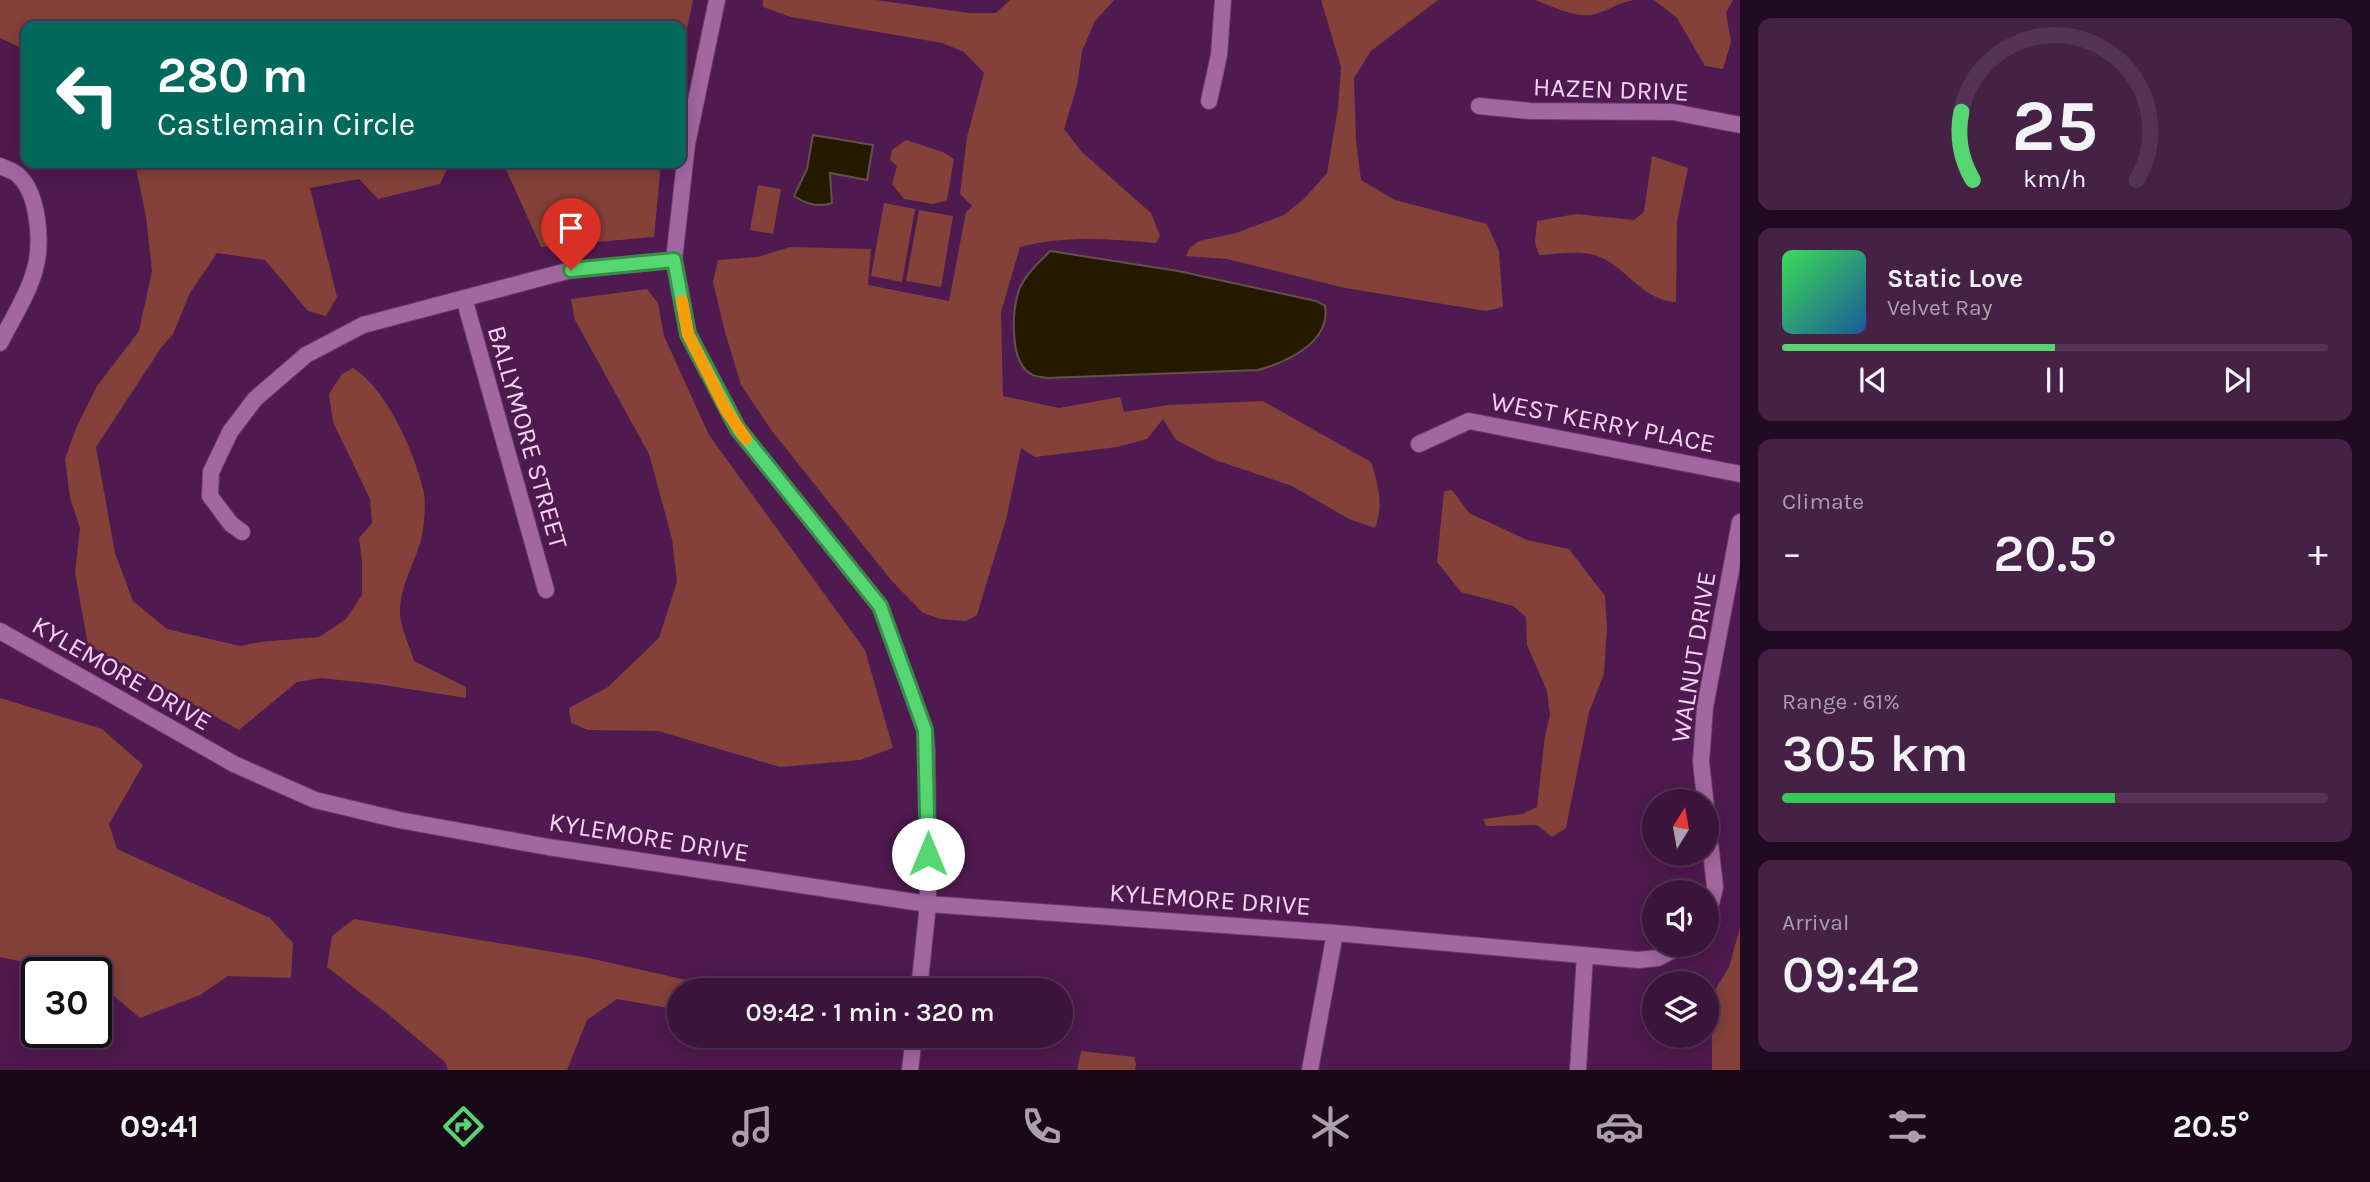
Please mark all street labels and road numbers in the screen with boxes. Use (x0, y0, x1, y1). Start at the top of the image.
street label: HAZEN DRIVE (1533, 71, 1689, 108)
street label: BALLYMORE STREET (481, 322, 574, 552)
street label: WEST KERRY PLACE (1488, 386, 1718, 459)
street label: WALNUT DRIVE (1665, 569, 1722, 745)
street label: KYLEMORE DRIVE (27, 610, 217, 737)
street label: KYLEMORE DRIVE (547, 806, 751, 869)
street label: KYLEMORE DRIVE (1108, 877, 1312, 922)

